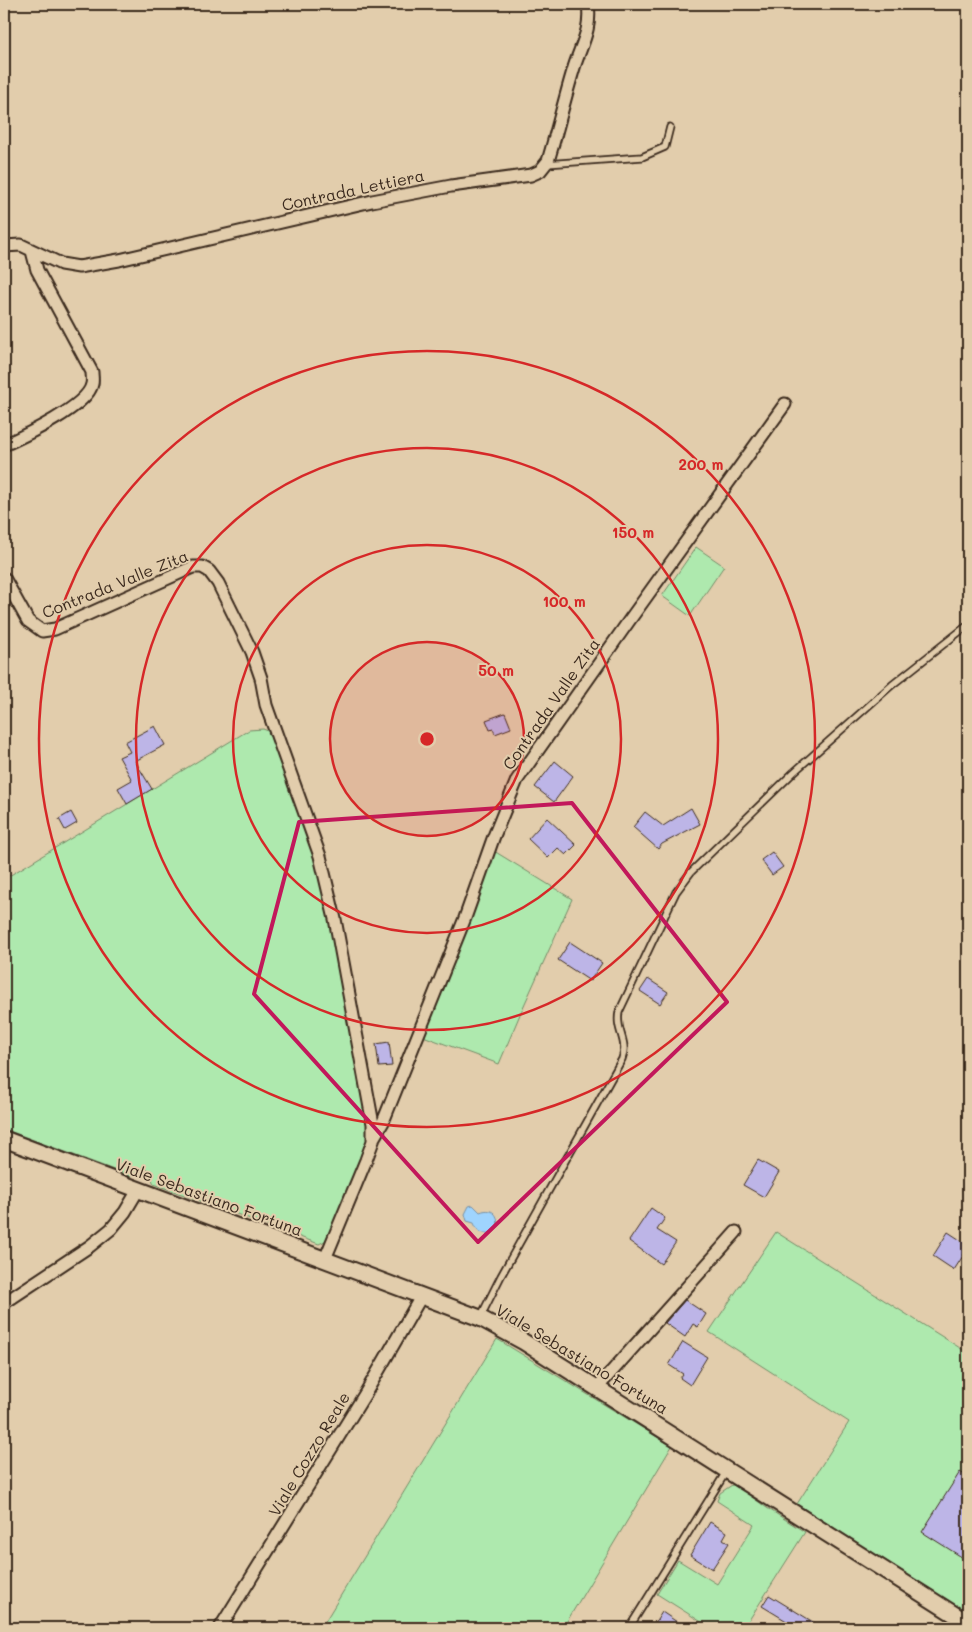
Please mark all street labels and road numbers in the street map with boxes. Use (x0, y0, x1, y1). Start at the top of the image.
street label: Contrada Lettiera (280, 164, 426, 215)
street label: Contrada Valle Zita (39, 545, 191, 622)
street label: Contrada Valle Zita (497, 634, 604, 774)
street label: Viale Sebastiano Fortuna (113, 1153, 306, 1240)
street label: Viale Sebastiano Fortuna (492, 1299, 672, 1418)
street label: Viale Cozzo Reale (263, 1388, 354, 1520)

